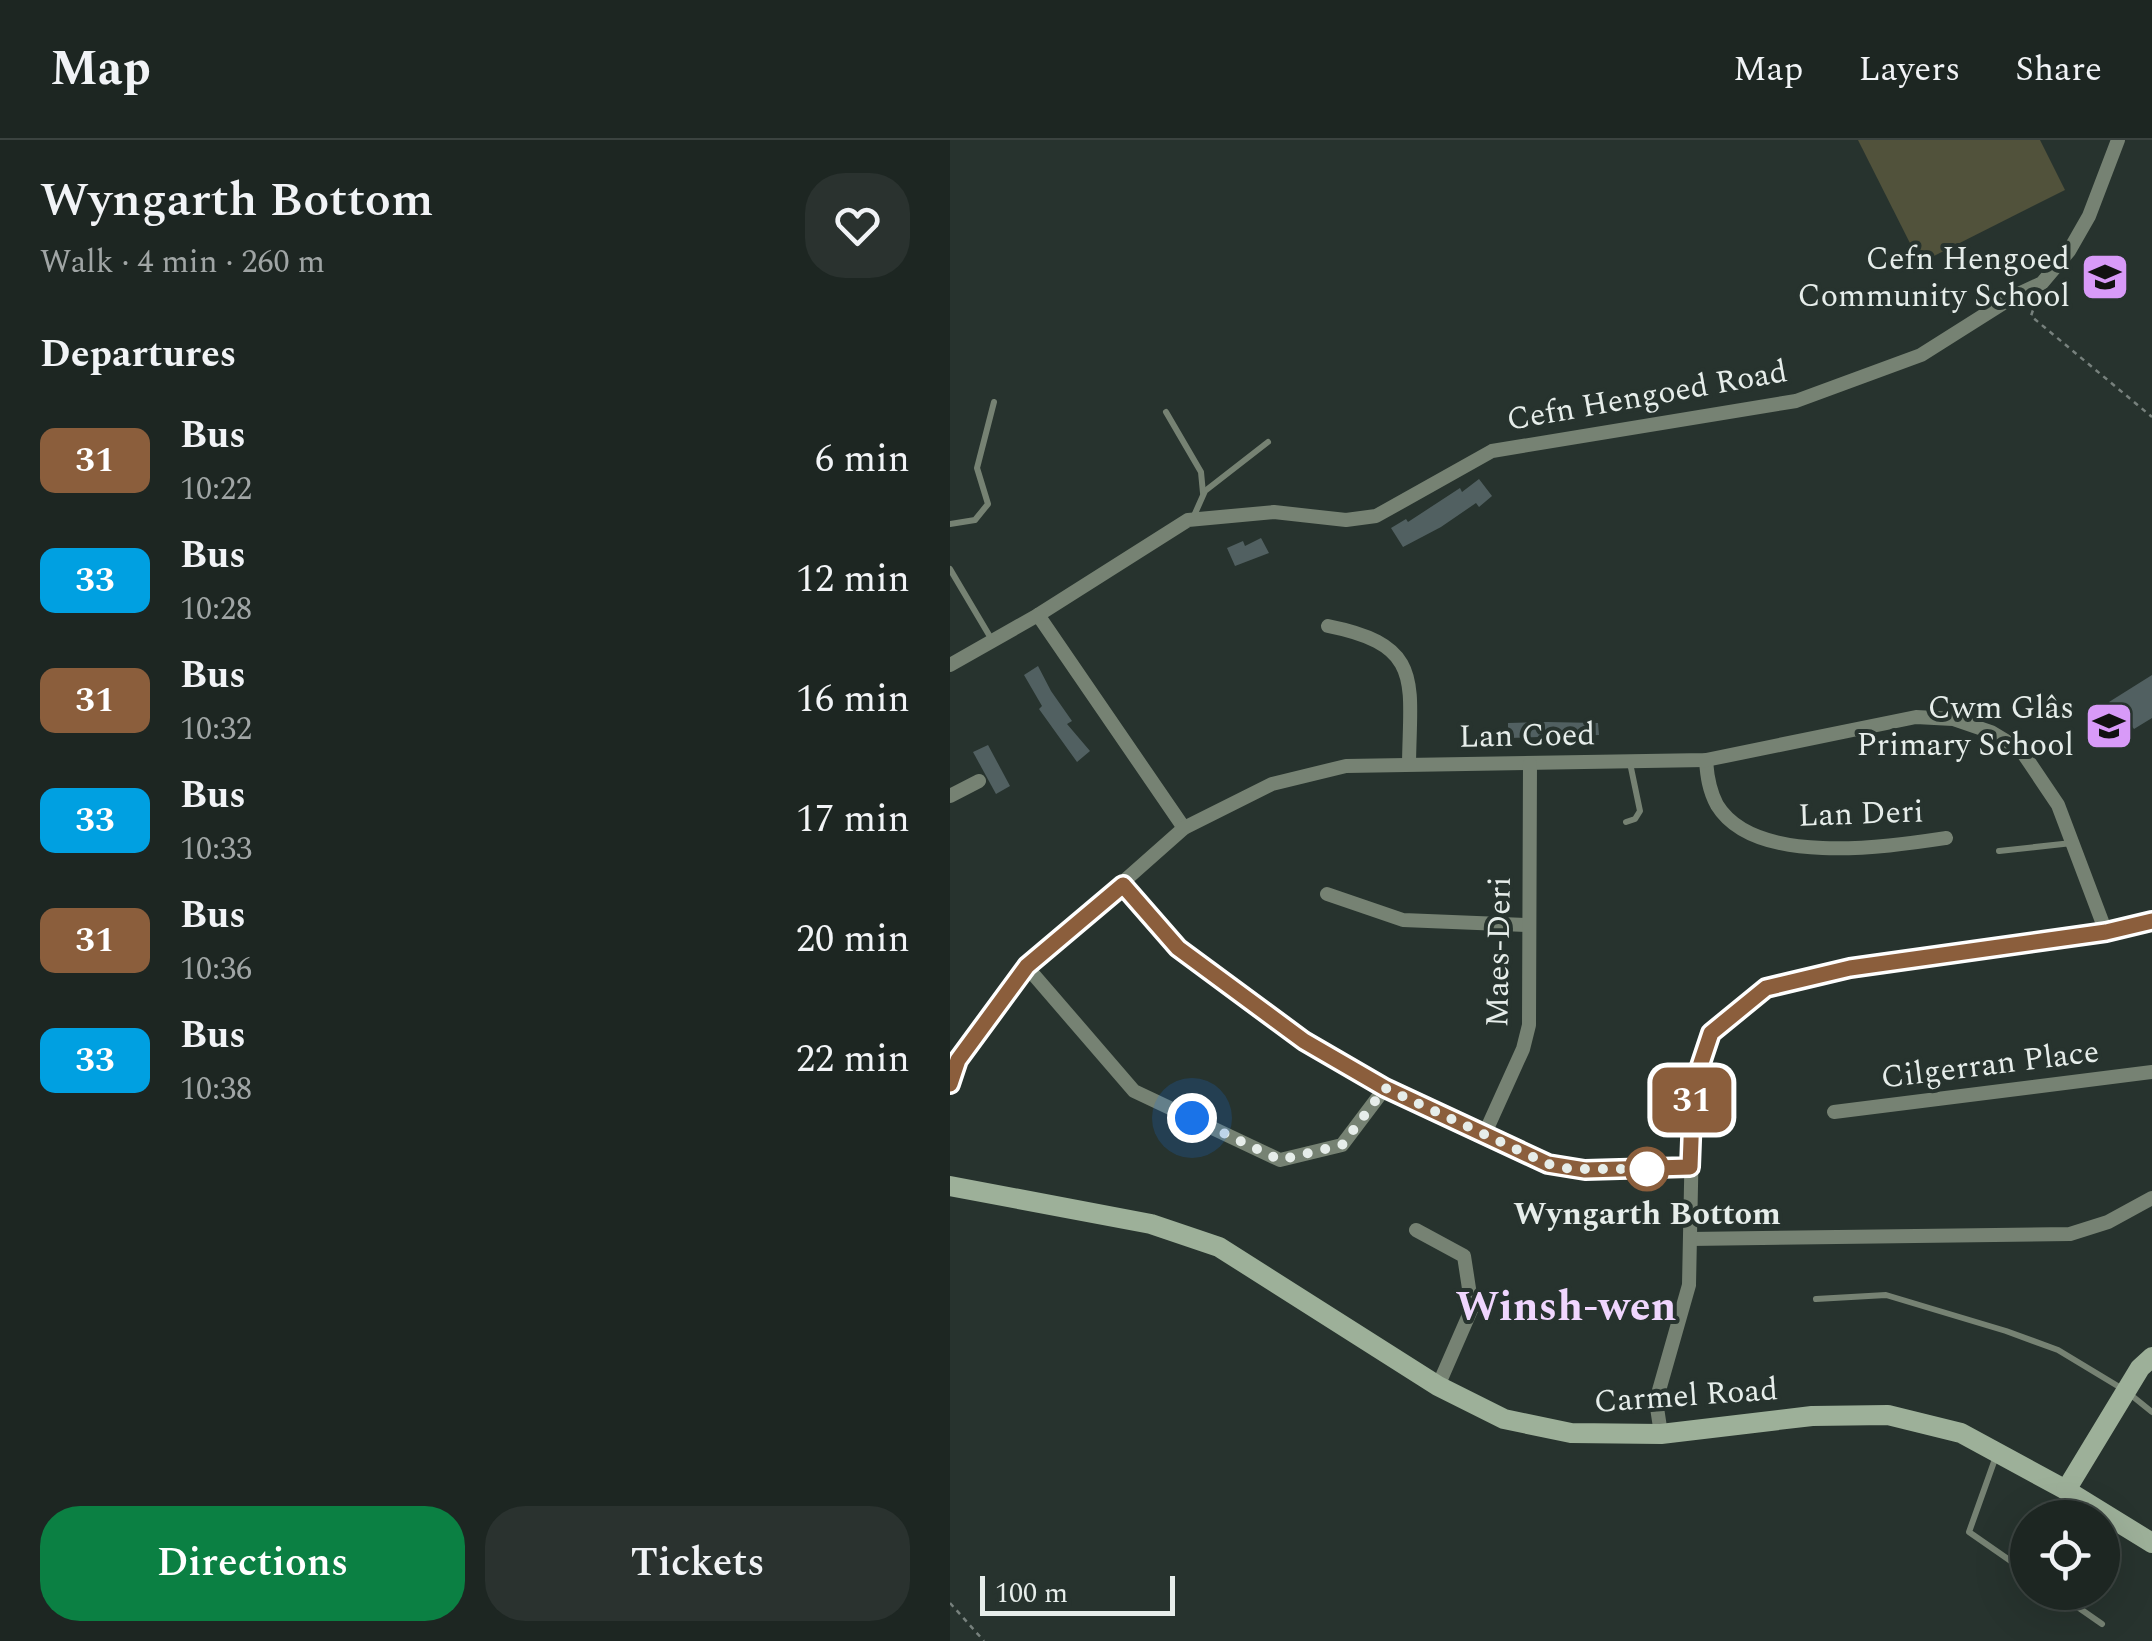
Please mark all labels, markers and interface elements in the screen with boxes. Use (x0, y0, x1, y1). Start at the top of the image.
text: Map (50, 33, 151, 106)
text: Map (1733, 43, 1803, 96)
text: Layers (1858, 43, 1960, 96)
text: Share (2015, 43, 2102, 96)
text: Wyngarth Bottom (40, 164, 433, 237)
button: heart (805, 173, 910, 278)
place label: Cefn Hengoed Community School (1798, 235, 2070, 321)
text: Walk · 4 min · 260 m (40, 238, 325, 287)
school or university icon: Cefn Hengoed Community School (2079, 251, 2131, 303)
text: Departures (40, 326, 236, 384)
street label: Cefn Hengoed Road (1503, 347, 1791, 445)
text: Bus (180, 407, 246, 465)
text: 6 min (815, 431, 910, 489)
text: 31 (75, 434, 115, 487)
text: 10:22 (180, 465, 252, 514)
text: Bus (180, 527, 246, 585)
text: 12 min (796, 551, 910, 609)
text: 33 (75, 554, 115, 607)
text: 10:28 (180, 585, 252, 634)
text: Bus (180, 647, 246, 705)
text: 16 min (796, 671, 910, 729)
text: 31 (75, 674, 115, 727)
place label: Cwm Glâs Primary School (1856, 684, 2074, 770)
school or university icon: Cwm Glâs Primary School (2083, 700, 2135, 752)
text: 10:32 (180, 705, 252, 754)
street label: Lan Coed (1458, 710, 1596, 762)
text: Bus (180, 767, 246, 825)
street label: Lan Deri (1797, 787, 1925, 841)
text: 17 min (796, 791, 910, 849)
text: 33 (75, 794, 115, 847)
text: 10:33 (180, 825, 252, 874)
street label: Maes-Deri (1473, 876, 1525, 1028)
text: Bus (180, 887, 246, 945)
text: 20 min (796, 911, 910, 969)
text: 31 (75, 914, 115, 967)
text: 10:36 (180, 945, 252, 994)
text: Bus (180, 1007, 246, 1065)
street label: Cilgerran Place (1878, 1027, 2102, 1103)
text: 22 min (796, 1031, 910, 1089)
text: 33 (75, 1034, 115, 1087)
text: 10:38 (180, 1065, 252, 1114)
line badge: 31 (1647, 1068, 1737, 1132)
text: 31 (1672, 1074, 1712, 1127)
your location (1167, 1093, 1217, 1143)
marker: Wyngarth Bottom (1626, 1148, 1668, 1190)
place label: Wyngarth Bottom (1513, 1190, 1781, 1239)
district label: Winsh-wen (1456, 1276, 1677, 1339)
street label: Carmel Road (1592, 1365, 1780, 1427)
map controls (2010, 1500, 2120, 1610)
button: locate (2010, 1500, 2120, 1610)
button: Directions (40, 1506, 465, 1621)
button: Tickets (485, 1506, 910, 1621)
scale bar (980, 1571, 1175, 1616)
text: 100 m (995, 1572, 1068, 1615)

